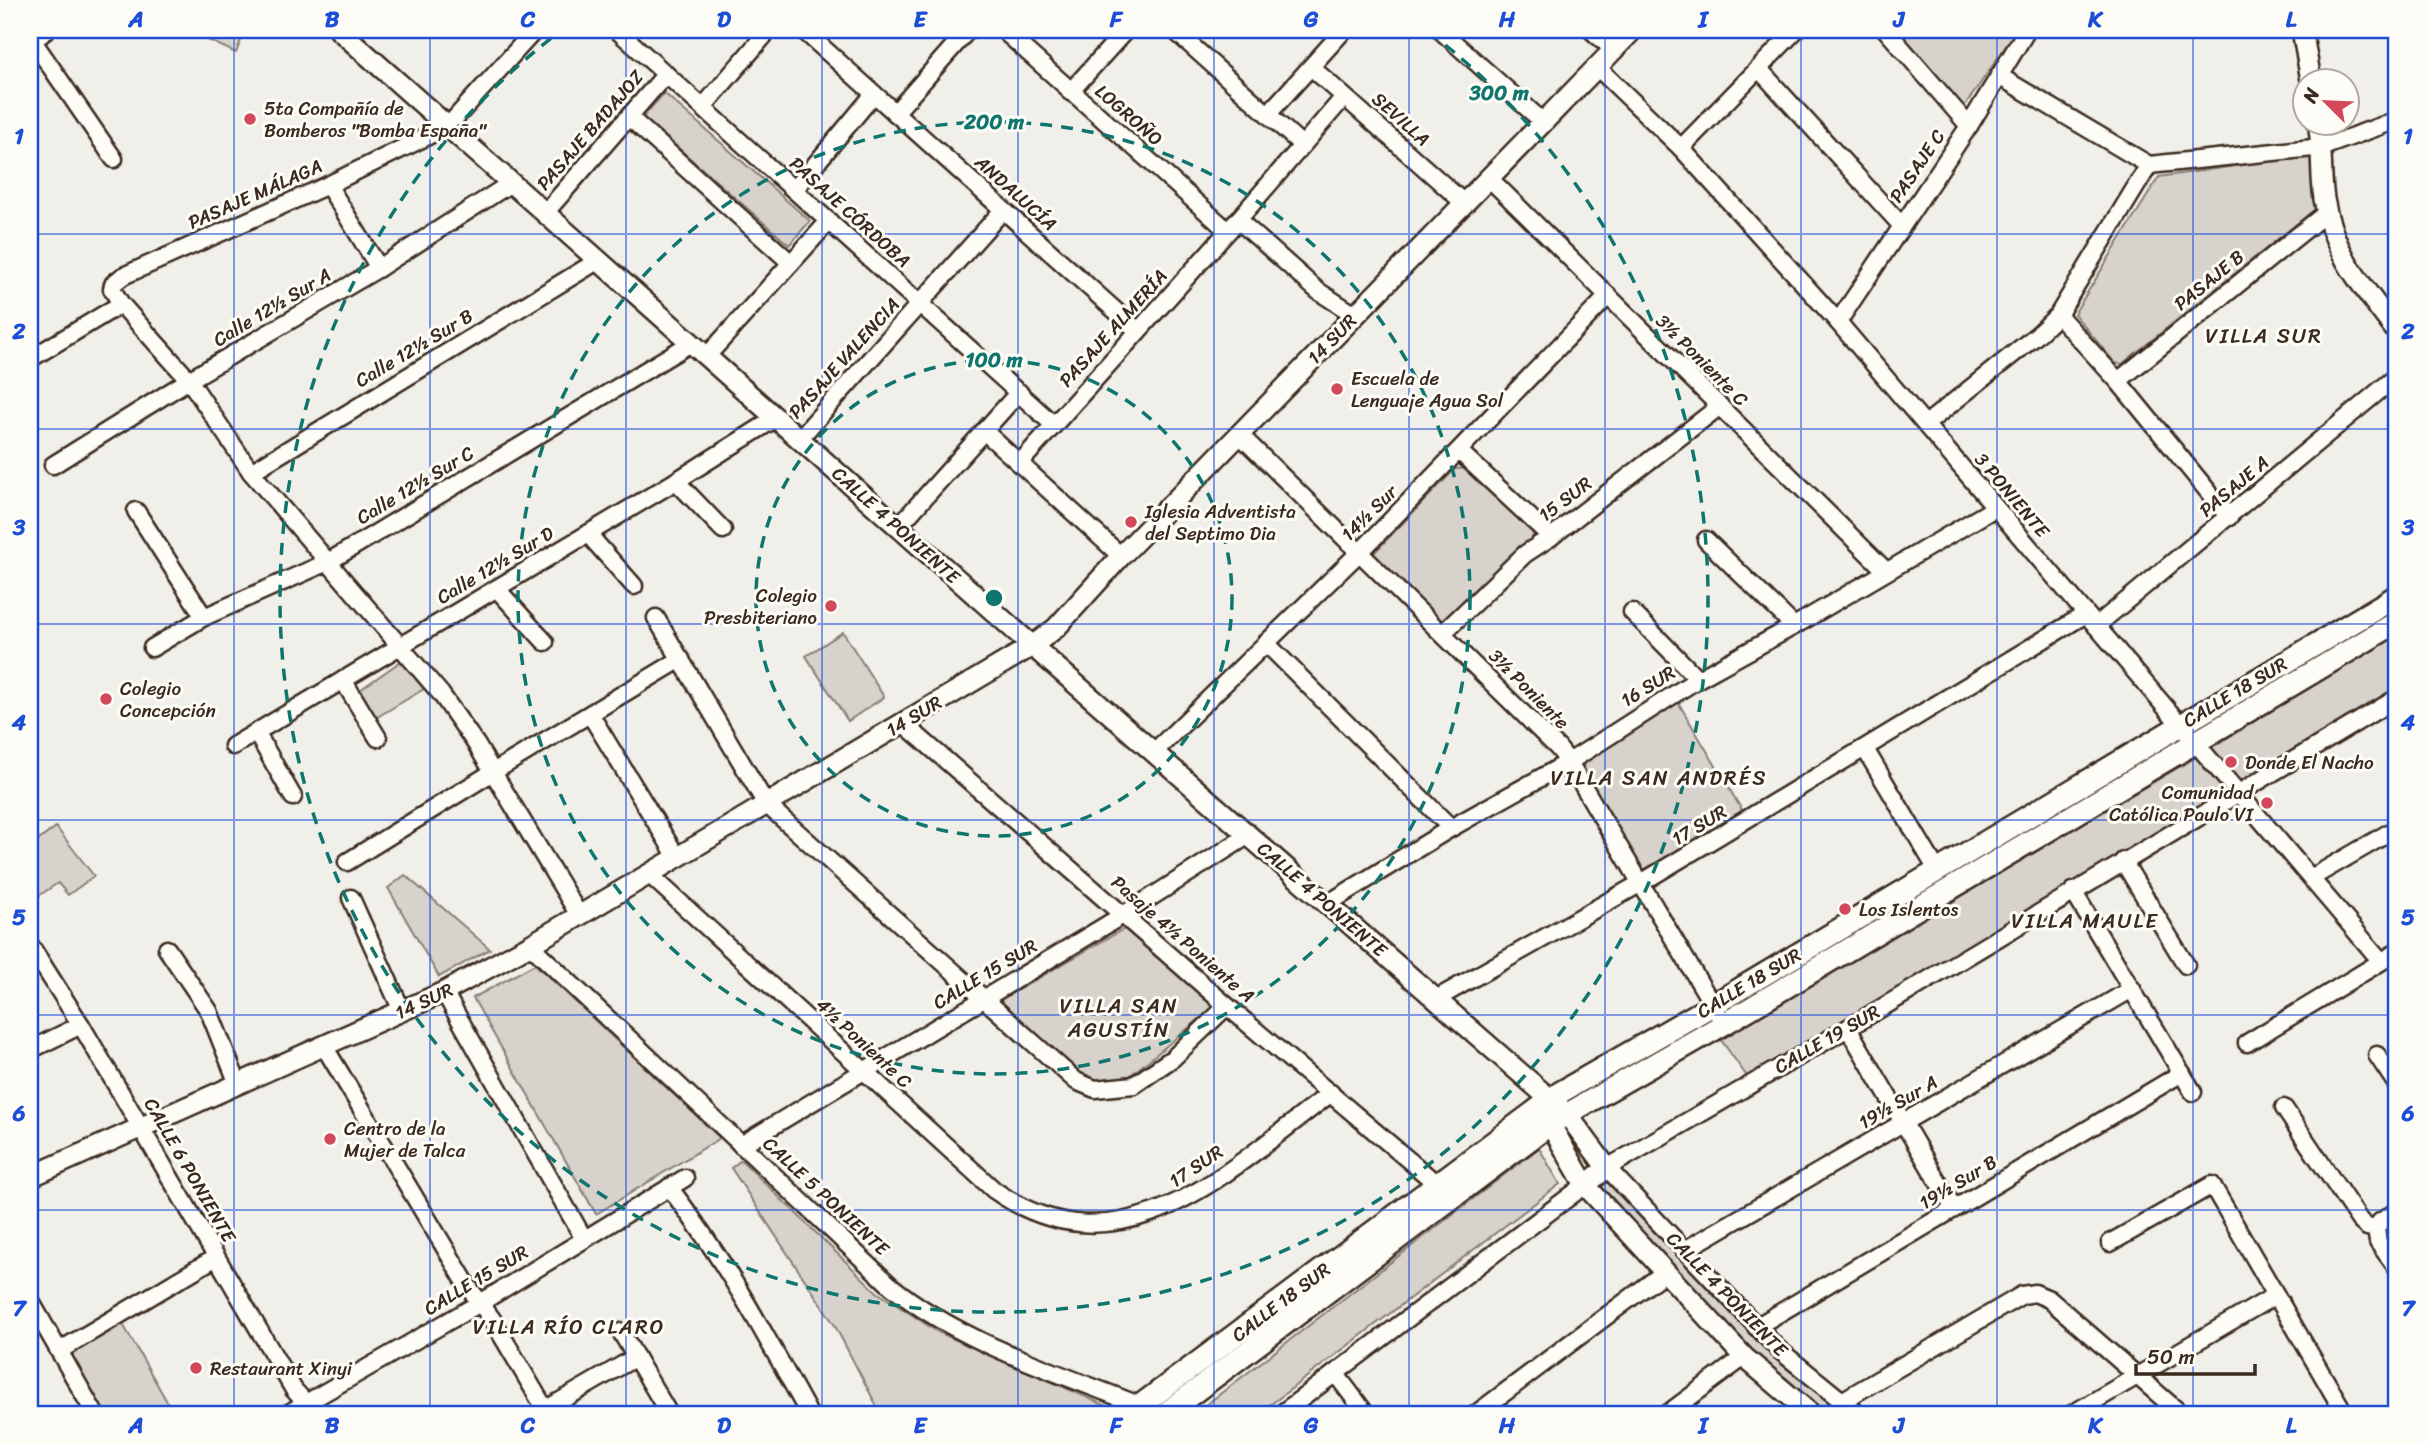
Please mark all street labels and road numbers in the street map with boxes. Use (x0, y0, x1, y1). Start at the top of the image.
street label: PASAJE BADAJOZ (528, 61, 653, 198)
street label: LOGROÑO (1087, 76, 1171, 154)
street label: SEVILLA (1364, 83, 1438, 155)
street label: PASAJE C (1880, 122, 1954, 210)
street label: ANDALUCÍA (966, 146, 1065, 239)
street label: PASAJE CÓRDOBA (781, 148, 919, 276)
street label: PASAJE MÁLAGA (182, 150, 328, 238)
street label: PASAJE B (2166, 241, 2252, 319)
street label: Calle 12½ Sur A (206, 259, 338, 355)
street label: PASAJE ALMERÍA (1050, 261, 1176, 395)
street label: PASAJE VALENCIA (780, 289, 908, 427)
street label: Calle 12½ Sur B (348, 300, 480, 396)
street label: 14 SUR (1299, 306, 1365, 372)
street label: 3½ Poniente C (1648, 306, 1756, 414)
street label: Calle 12½ Sur C (350, 437, 480, 533)
street label: 3 PONIENTE (1966, 445, 2059, 546)
street label: PASAJE A (2191, 447, 2277, 525)
street label: CALLE 4 PONIENTE (824, 458, 969, 593)
street label: 15 SUR (1531, 468, 1599, 530)
street label: 14½ Sur (1333, 476, 1406, 549)
street label: Calle 12½ Sur D (430, 516, 561, 613)
street label: 3½ Poniente (1481, 641, 1578, 738)
street label: CALLE 18 SUR (2176, 648, 2294, 736)
street label: 16 SUR (1614, 656, 1682, 716)
street label: 14 SUR (879, 686, 949, 746)
street label: 17 SUR (1665, 795, 1733, 855)
street label: CALLE 4 PONIENTE (1249, 833, 1396, 966)
street label: Pasaje 4½ Poniente A (1103, 867, 1263, 1011)
street label: CALLE 15 SUR (926, 930, 1044, 1018)
street label: CALLE 18 SUR (1690, 939, 1808, 1027)
street label: 14 SUR (389, 973, 459, 1029)
street label: 4½ Poniente C (808, 989, 920, 1097)
street label: CALLE 19 SUR (1768, 995, 1886, 1083)
street label: 19½ Sur A (1852, 1066, 1944, 1138)
street label: CALLE 6 PONIENTE (135, 1091, 246, 1250)
street label: CALLE 5 PONIENTE (755, 1128, 898, 1265)
street label: 17 SUR (1162, 1136, 1230, 1196)
street label: 19½ Sur B (1912, 1146, 2004, 1218)
street label: CALLE 4 PONIENTE (1658, 1224, 1797, 1365)
street label: CALLE 15 SUR (417, 1236, 535, 1324)
street label: CALLE 18 SUR (1224, 1253, 1338, 1351)

